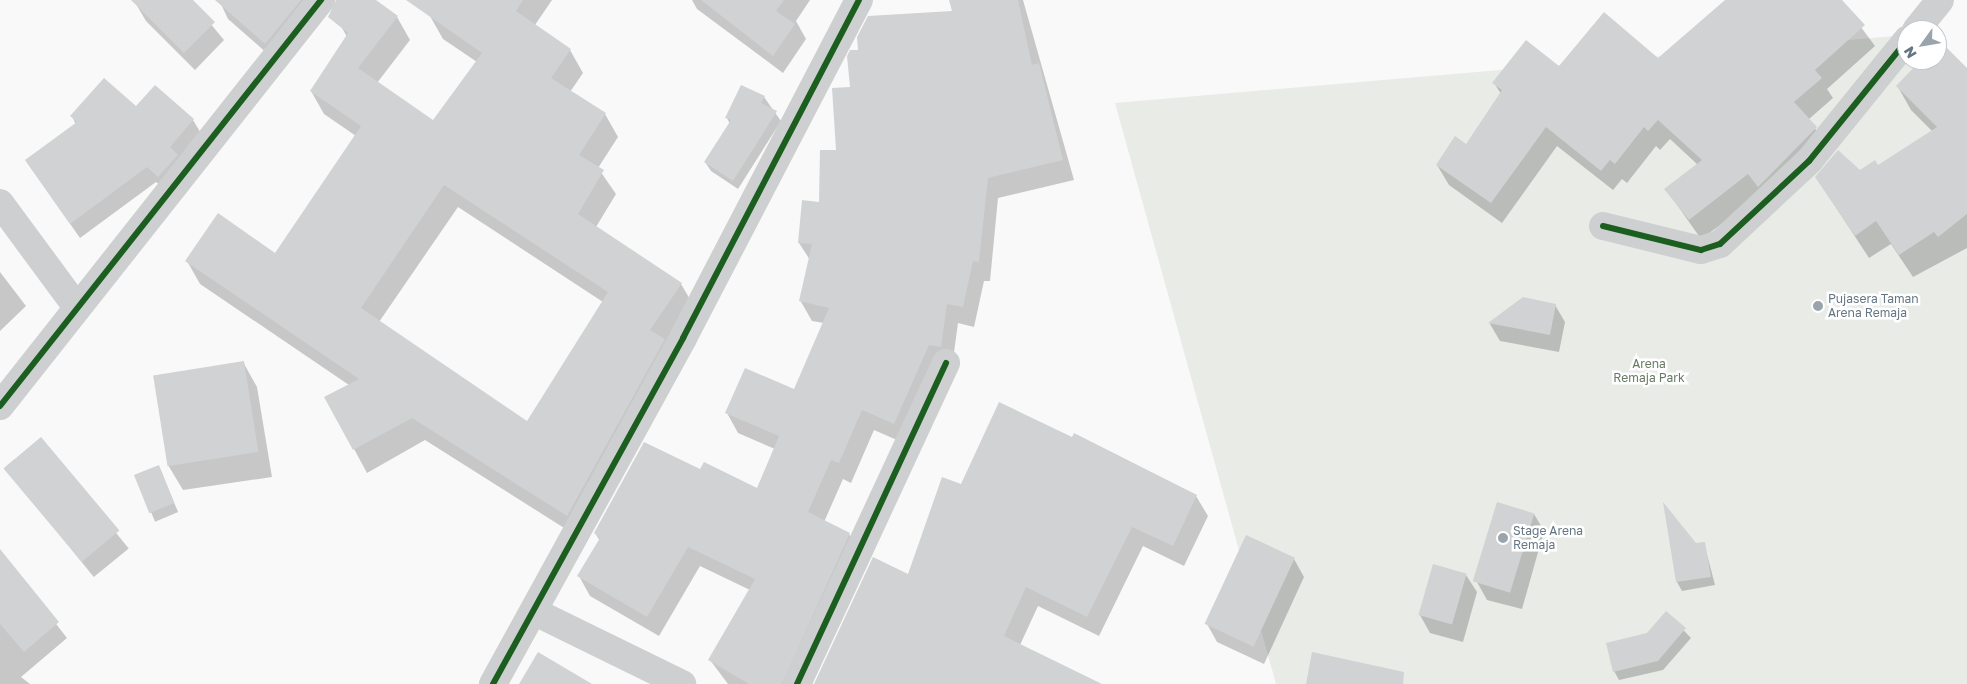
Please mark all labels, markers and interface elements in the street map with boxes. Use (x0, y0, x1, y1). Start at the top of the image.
north arrow (1897, 20, 1947, 70)
text: N (1900, 44, 1920, 62)
place label: Pujasera Taman Arena Remaja (1828, 292, 1919, 320)
marker: Pujasera Taman Arena Remaja (1812, 300, 1824, 312)
park label: Arena Remaja Park (1613, 357, 1685, 385)
place label: Stage Arena Remaja (1513, 524, 1583, 552)
marker: Stage Arena Remaja (1497, 532, 1509, 544)

